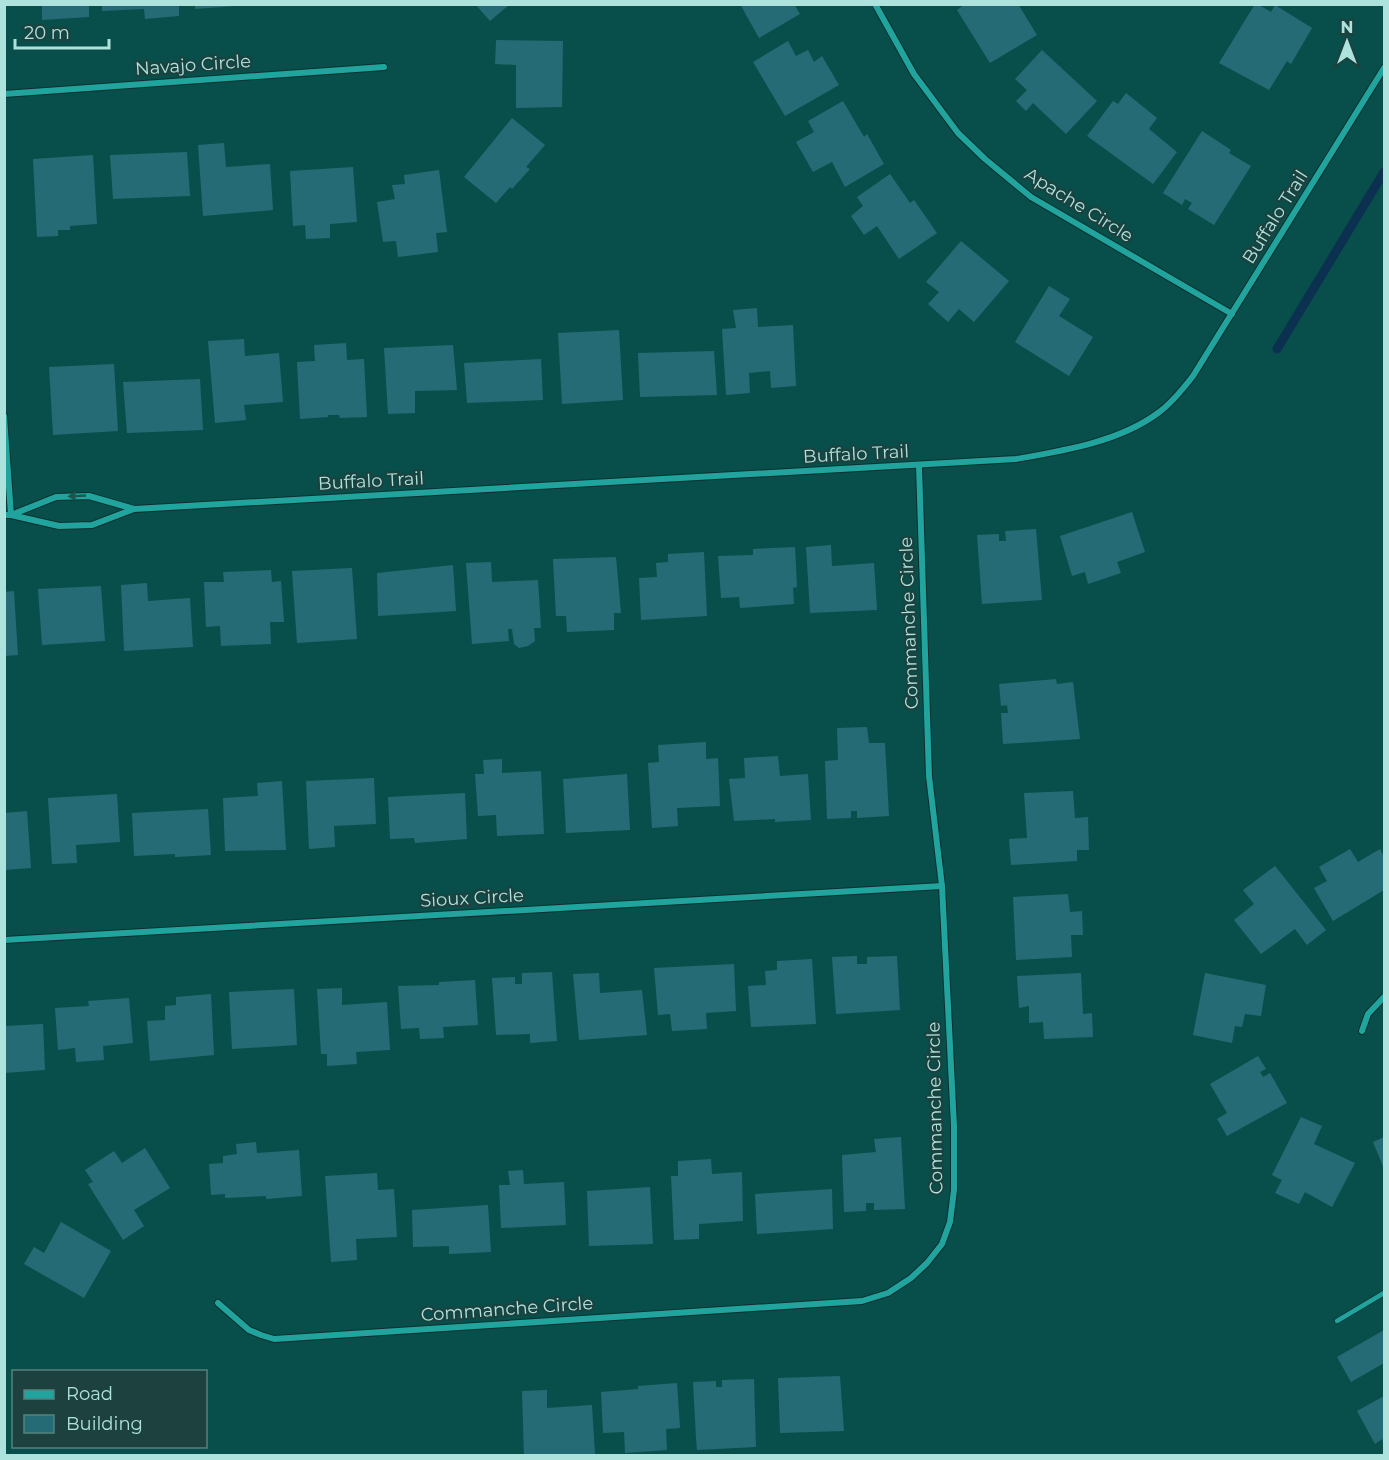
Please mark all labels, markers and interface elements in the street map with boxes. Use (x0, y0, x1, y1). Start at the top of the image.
scale bar (15, 12, 110, 50)
north arrow (1317, 12, 1377, 72)
text: N (1341, 18, 1353, 37)
text: 20 m (24, 22, 70, 44)
street label: Navajo Circle (134, 50, 252, 80)
street label: Apache Circle (1021, 163, 1137, 247)
street label: Buffalo Trail (1238, 166, 1312, 268)
street label: Buffalo Trail (802, 440, 910, 468)
street label: Buffalo Trail (317, 467, 425, 495)
one-way arrow (68, 492, 87, 501)
street label: Commanche Circle (895, 536, 923, 710)
street label: Sioux Circle (420, 884, 525, 912)
street label: Commanche Circle (922, 1021, 948, 1195)
street label: Commanche Circle (420, 1292, 594, 1326)
legend (12, 1370, 207, 1448)
text: Road (66, 1383, 113, 1405)
text: Building (66, 1413, 143, 1435)

